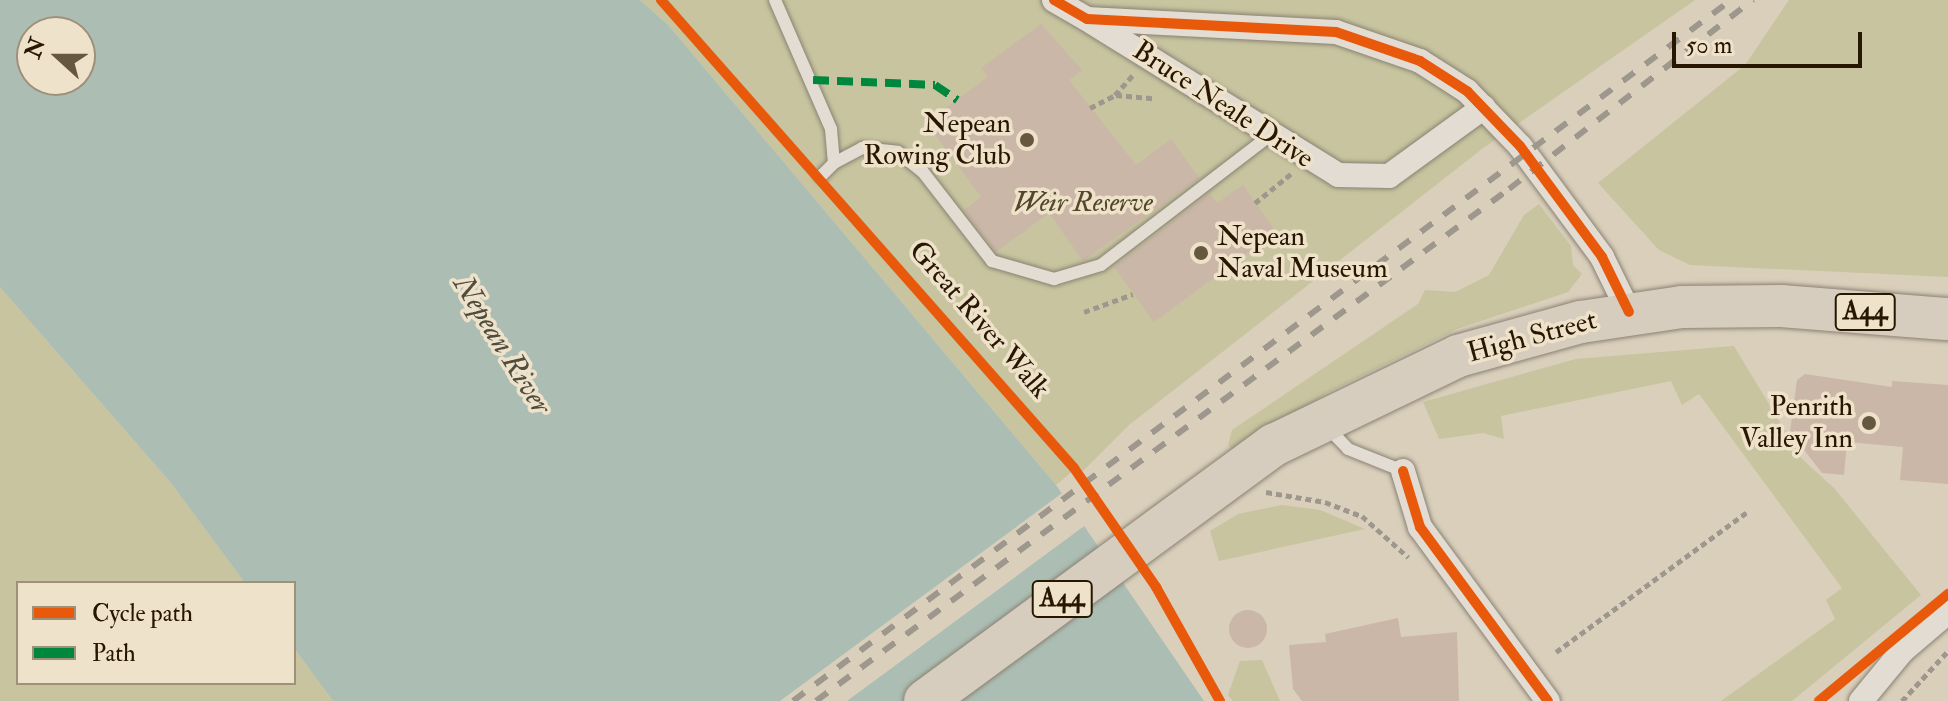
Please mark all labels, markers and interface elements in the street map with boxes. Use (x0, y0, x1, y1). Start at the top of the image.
north arrow (16, 16, 96, 96)
scale bar (1676, 16, 1866, 66)
text: 50 m (1686, 30, 1732, 61)
text: N (19, 34, 52, 62)
street label: Bruce Neale Drive (1126, 34, 1320, 176)
place label: Nepean Rowing Club (863, 107, 1011, 173)
marker: Nepean Rowing Club (1018, 131, 1036, 149)
park label: Weir Reserve (1013, 186, 1153, 220)
place label: Nepean Naval Museum (1217, 220, 1388, 286)
street label: Great River Walk (902, 234, 1056, 406)
marker: Nepean Naval Museum (1192, 244, 1210, 262)
water label: Nepean River (445, 269, 559, 421)
road number: A44 (1833, 290, 1897, 334)
street label: High Street (1464, 304, 1600, 370)
place label: Penrith Valley Inn (1740, 390, 1853, 456)
marker: Penrith Valley Inn (1860, 414, 1878, 432)
road number: A44 (1030, 577, 1094, 621)
legend (16, 581, 296, 685)
text: Cycle path (92, 598, 193, 629)
text: Path (92, 638, 136, 669)

